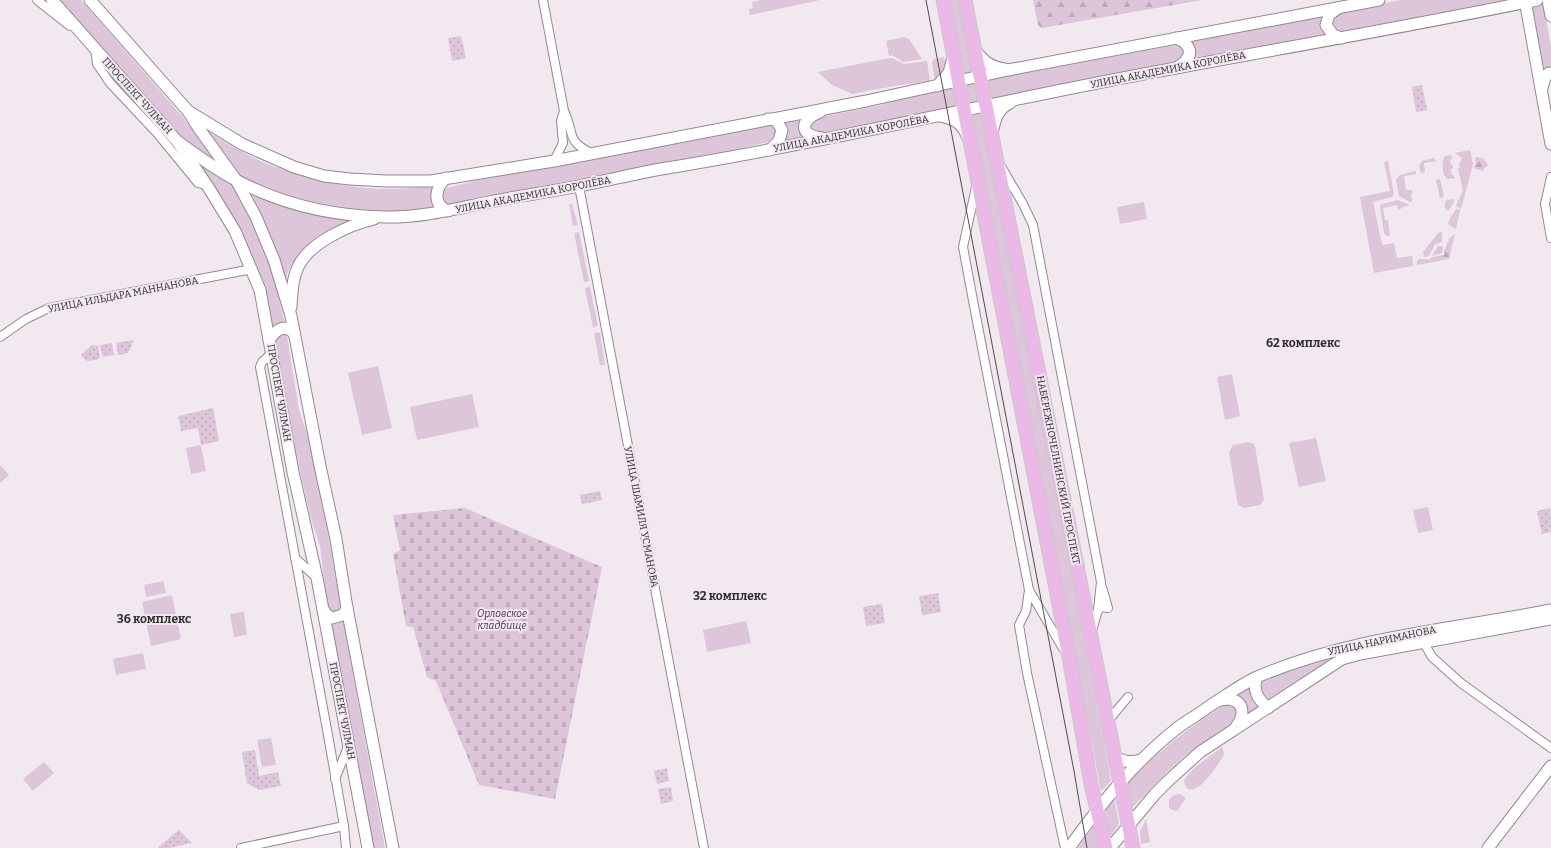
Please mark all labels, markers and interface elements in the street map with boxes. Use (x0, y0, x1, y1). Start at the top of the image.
street label: УЛИЦА АКАДЕМИКА КОРОЛЁВА (1089, 48, 1248, 91)
street label: ПРОСПЕКТ ЧУЛМАН (99, 55, 175, 137)
street label: УЛИЦА АКАДЕМИКА КОРОЛЁВА (772, 112, 931, 155)
street label: УЛИЦА АКАДЕМИКА КОРОЛЁВА (454, 173, 613, 216)
street label: УЛИЦА ИЛЬДАРА МАННАНОВА (47, 274, 200, 316)
district label: 62 комплекс (1266, 336, 1340, 350)
street label: ПРОСПЕКТ ЧУЛМАН (265, 343, 294, 443)
street label: НАБЕРЕЖНОЧЕЛНИНСКИЙ ПРОСПЕКТ (1034, 374, 1083, 566)
street label: УЛИЦА ШАМИЛЯ УСМАНОВА (621, 445, 661, 590)
district label: 32 комплекс (693, 589, 767, 603)
park label: Орловское кладбище (477, 608, 527, 632)
district label: 36 комплекс (117, 612, 191, 626)
street label: УЛИЦА НАРИМАНОВА (1327, 624, 1438, 658)
street label: ПРОСПЕКТ ЧУЛМАН (327, 661, 357, 761)

